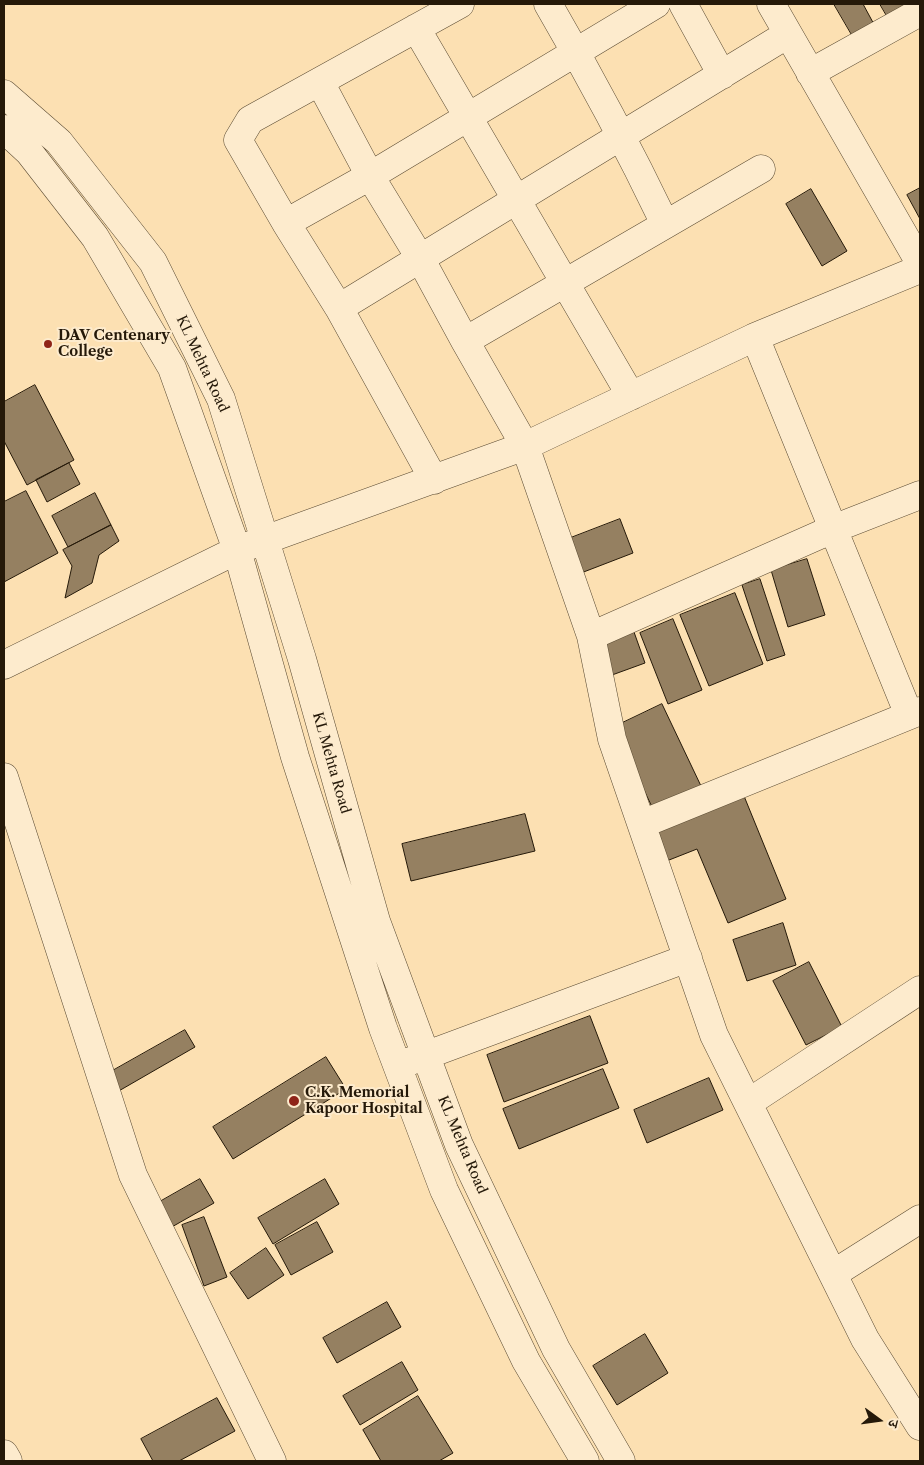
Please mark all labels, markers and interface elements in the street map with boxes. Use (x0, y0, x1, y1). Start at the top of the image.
street label: KL Mehta Road (172, 313, 232, 415)
place label: DAV Centenary College (58, 328, 170, 361)
marker: DAV Centenary College (42, 338, 54, 350)
street label: KL Mehta Road (308, 710, 354, 816)
place label: C.K. Memorial Kapoor Hospital (305, 1085, 423, 1118)
street label: KL Mehta Road (434, 1093, 490, 1197)
marker: C.K. Memorial Kapoor Hospital (287, 1094, 301, 1108)
north arrow (854, 1395, 904, 1445)
text: उ (884, 1418, 903, 1429)

